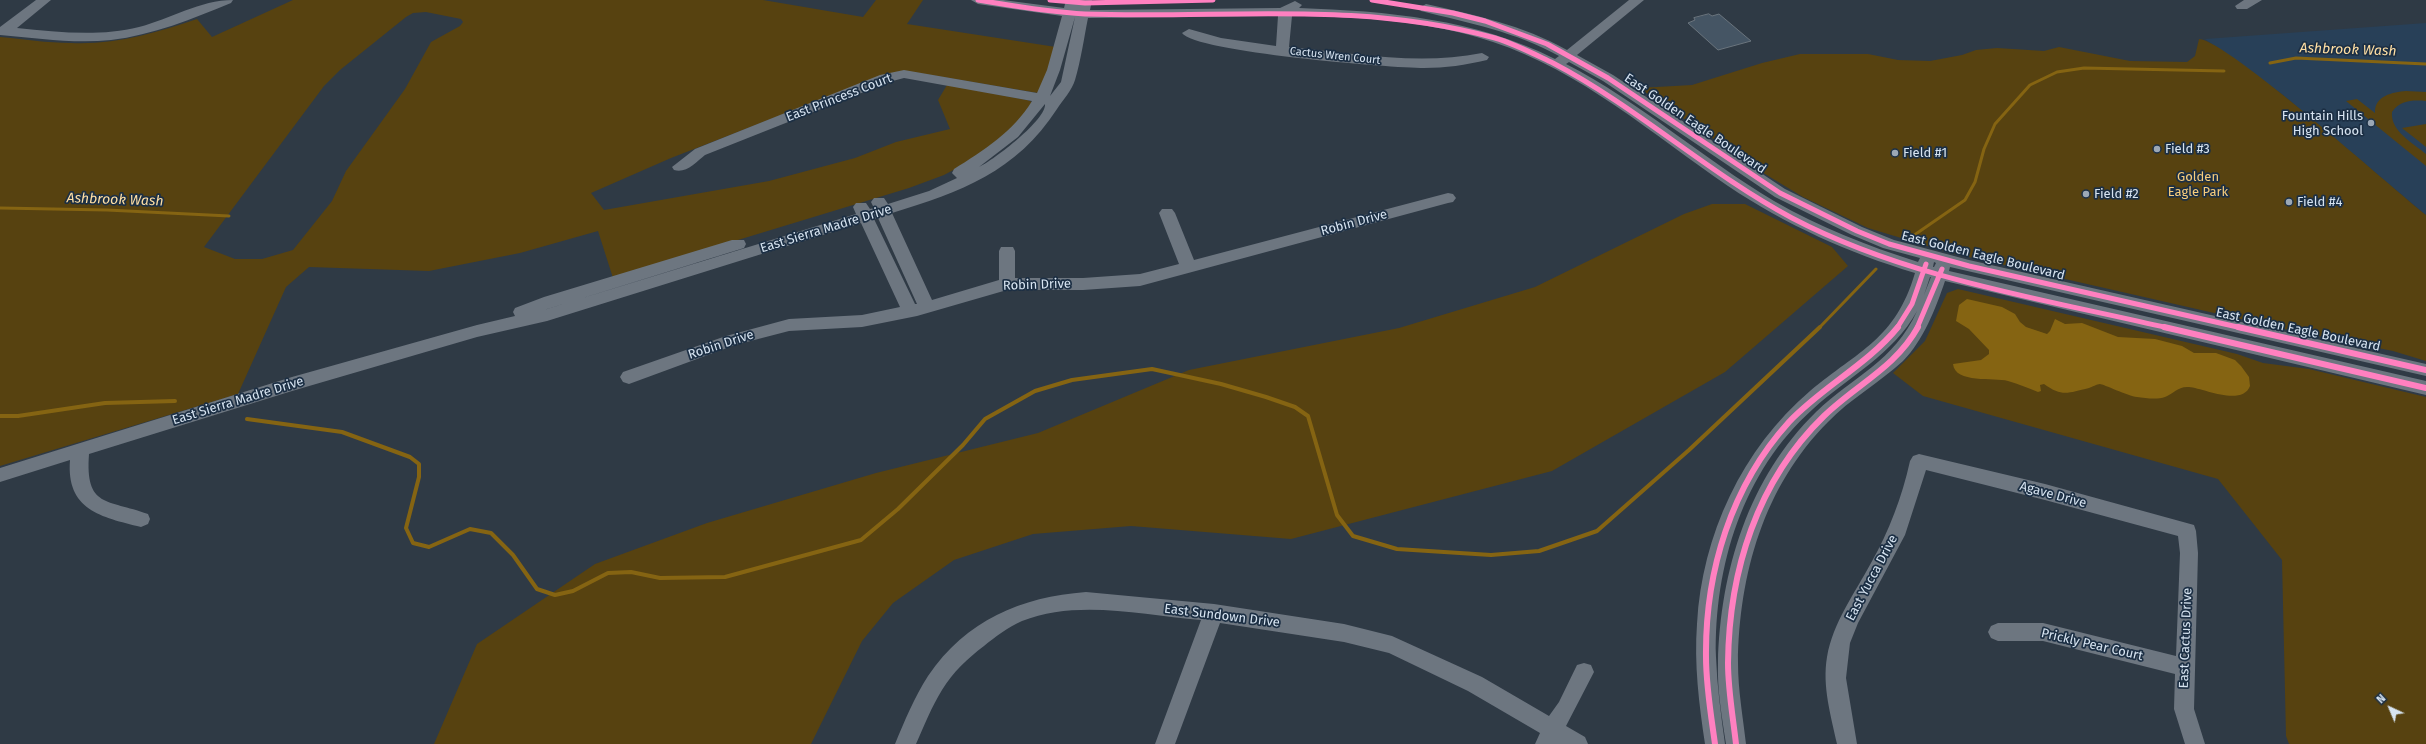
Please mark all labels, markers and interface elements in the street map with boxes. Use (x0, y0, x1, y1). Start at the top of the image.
water label: Ashbrook Wash (2299, 40, 2397, 60)
street label: Cactus Wren Court (1289, 45, 1381, 67)
street label: East Princess Court (784, 71, 894, 125)
street label: East Golden Eagle Boulevard (1621, 71, 1769, 177)
place label: Fountain Hills High School (2282, 108, 2363, 139)
marker: Fountain Hills High School (2366, 118, 2376, 128)
place label: Field #3 (2165, 141, 2210, 157)
marker: Field #3 (2152, 144, 2162, 154)
place label: Field #1 (1903, 145, 1947, 161)
marker: Field #1 (1890, 148, 1900, 158)
park label: Golden Eagle Park (2168, 169, 2228, 200)
place label: Field #2 (2094, 186, 2139, 202)
marker: Field #2 (2081, 189, 2091, 199)
water label: Ashbrook Wash (66, 190, 164, 210)
place label: Field #4 (2297, 194, 2342, 210)
marker: Field #4 (2284, 197, 2294, 207)
street label: East Sierra Madre Drive (758, 202, 894, 256)
street label: Robin Drive (1319, 207, 1389, 239)
street label: East Golden Eagle Boulevard (1900, 228, 2066, 284)
street label: Robin Drive (1003, 276, 1071, 294)
street label: East Golden Eagle Boulevard (2214, 305, 2382, 355)
street label: Robin Drive (686, 327, 756, 363)
street label: East Sierra Madre Drive (170, 374, 306, 428)
street label: Agave Drive (2018, 479, 2088, 511)
street label: East Yucca Drive (1843, 532, 1901, 624)
street label: East Cactus Drive (2176, 587, 2196, 689)
street label: East Sundown Drive (1163, 601, 1281, 631)
street label: Prickly Pear Court (2040, 626, 2144, 664)
north arrow (2370, 688, 2410, 728)
text: N (2374, 692, 2388, 706)

